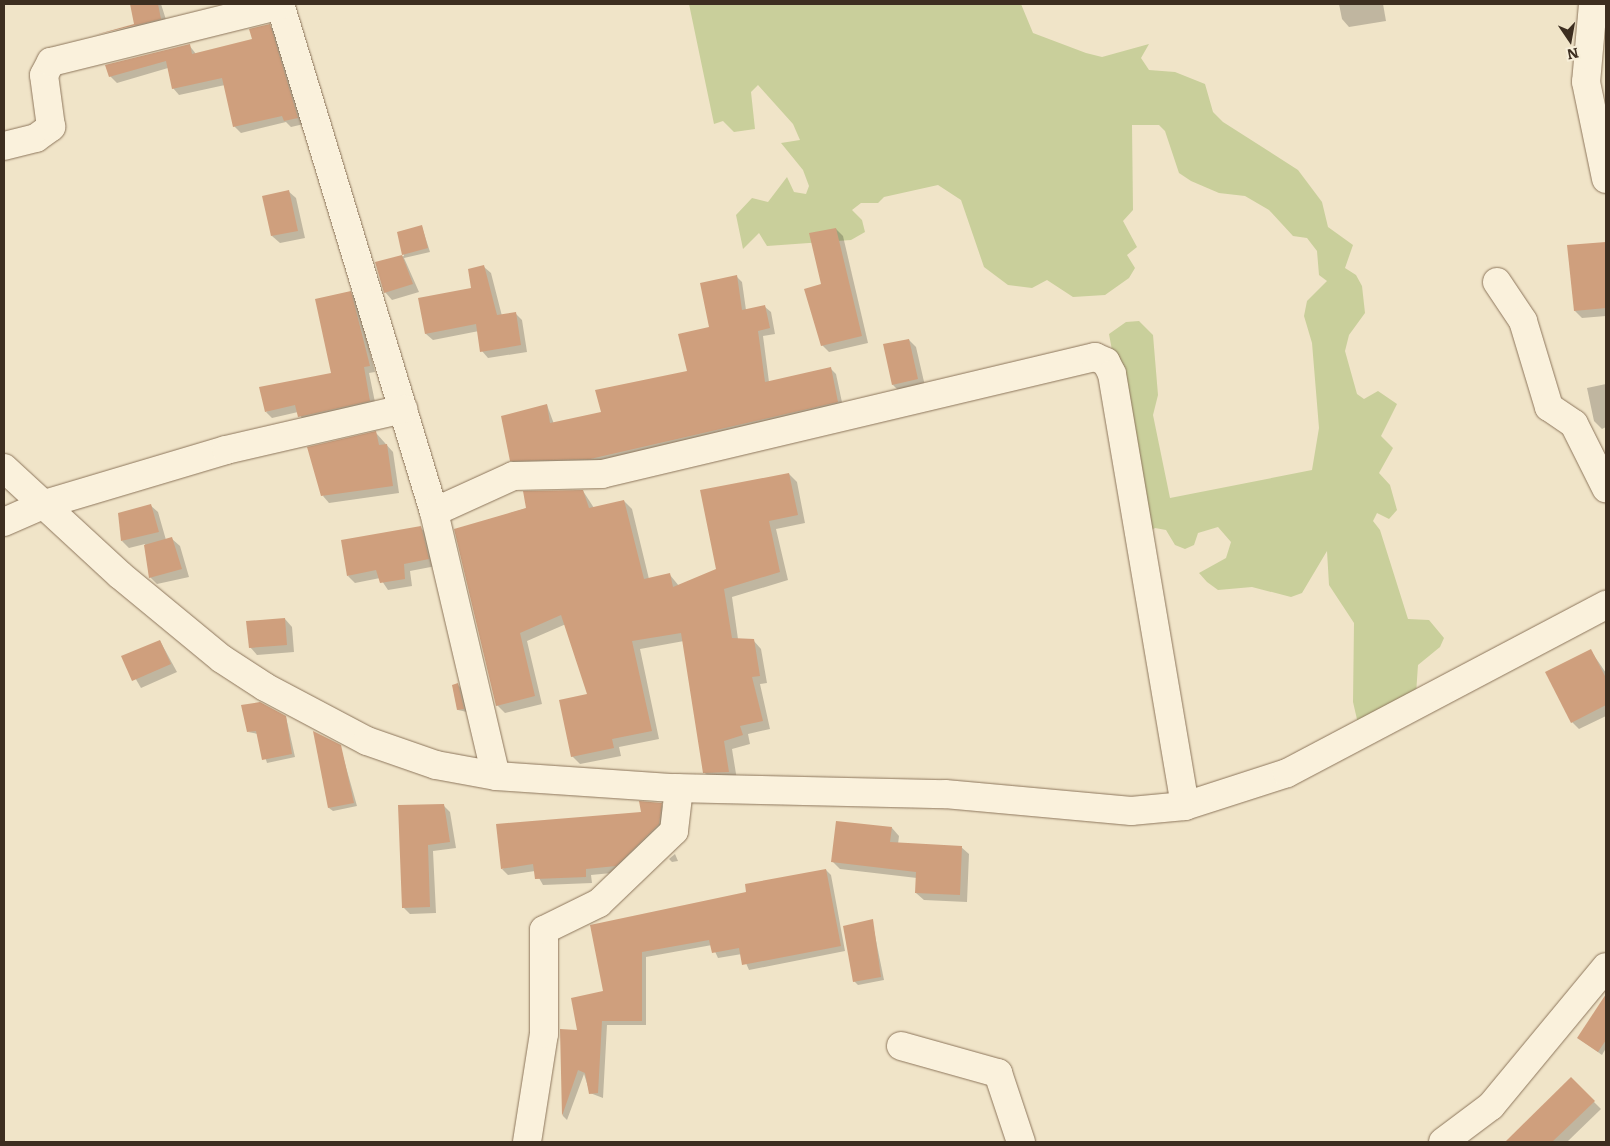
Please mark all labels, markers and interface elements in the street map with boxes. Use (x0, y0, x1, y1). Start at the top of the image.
north arrow (1545, 15, 1595, 65)
text: N (1565, 44, 1581, 66)

